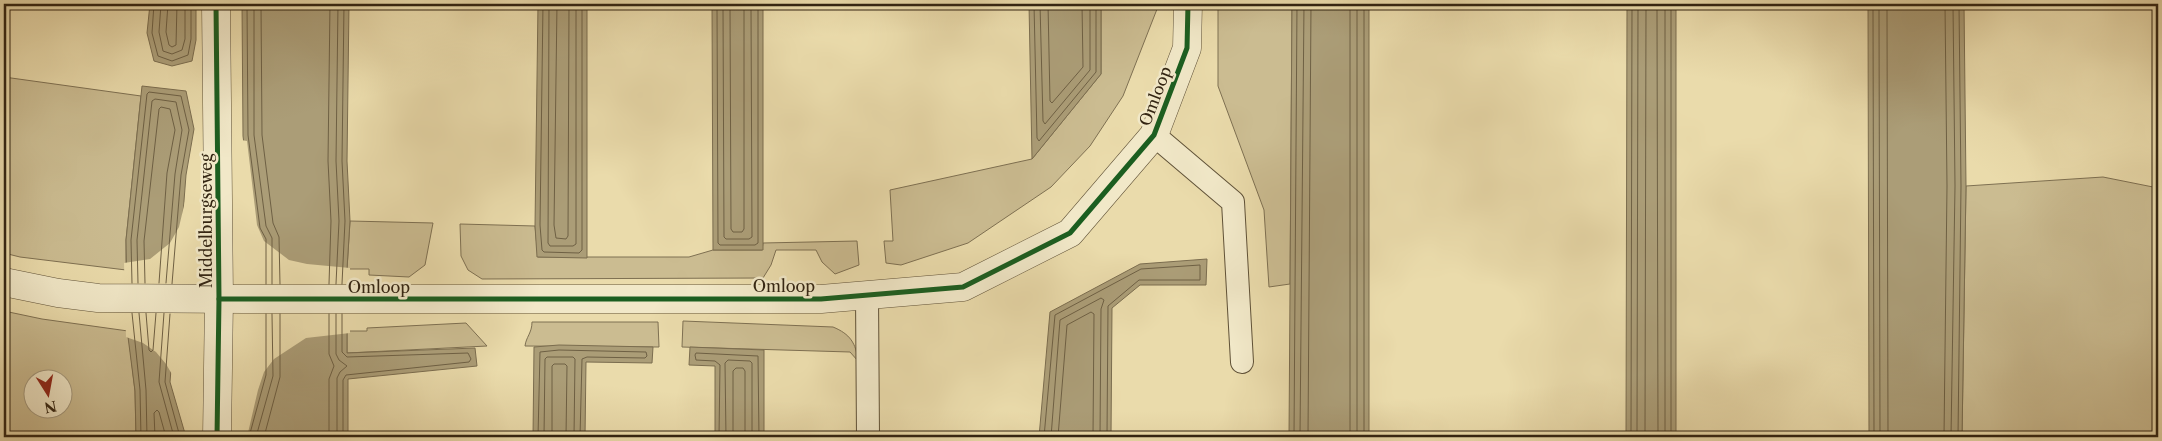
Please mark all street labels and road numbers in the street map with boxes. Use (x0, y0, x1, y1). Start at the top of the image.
street label: Omloop (1134, 63, 1176, 129)
street label: Middelburgseweg (196, 153, 216, 288)
street label: Omloop (753, 276, 815, 296)
street label: Omloop (348, 277, 410, 297)

